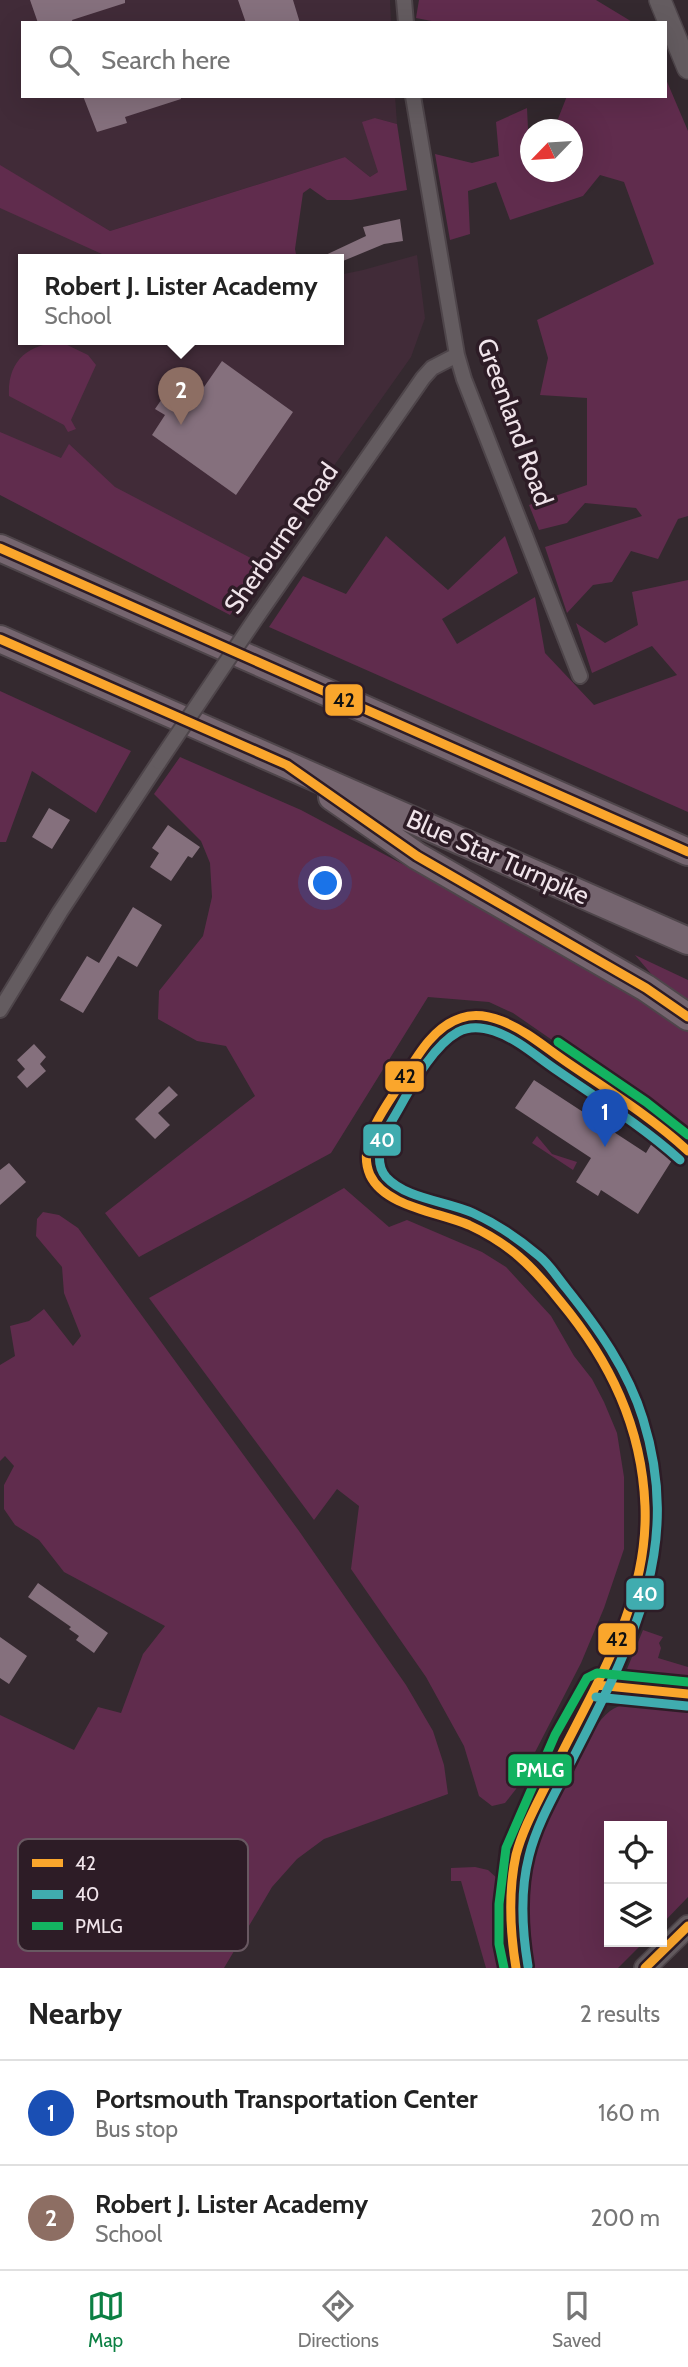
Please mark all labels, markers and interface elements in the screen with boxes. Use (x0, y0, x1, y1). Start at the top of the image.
search box (21, 21, 667, 98)
icon: search (45, 41, 83, 79)
text: Search here (101, 44, 230, 76)
north arrow (520, 119, 583, 182)
popup (18, 254, 344, 345)
text: Robert J. Lister Academy (44, 270, 318, 302)
text: School (44, 302, 111, 330)
street label: Greenland Road (470, 334, 560, 510)
pin: 2 (158, 367, 204, 425)
street label: Sherburne Road (217, 456, 345, 620)
line badge: 42 (324, 683, 364, 717)
text: 42 (333, 689, 355, 712)
street label: Blue Star Turnpike (402, 802, 594, 912)
your location (308, 866, 342, 900)
line badge: 42 (384, 1060, 425, 1093)
text: 42 (394, 1065, 416, 1088)
pin: 1 (582, 1089, 628, 1147)
line badge: 40 (362, 1123, 402, 1157)
text: 40 (369, 1129, 395, 1152)
line badge: 40 (625, 1577, 665, 1611)
text: 40 (632, 1583, 658, 1606)
line badge: 42 (597, 1622, 637, 1656)
text: 42 (606, 1628, 628, 1651)
line badge: PMLG (507, 1753, 573, 1787)
text: PMLG (516, 1759, 564, 1782)
map controls (604, 1821, 667, 1947)
button: locate (604, 1821, 667, 1884)
legend (18, 1839, 248, 1951)
text: 42 (75, 1852, 96, 1875)
text: 40 (75, 1883, 99, 1906)
button: layers (604, 1884, 667, 1947)
text: PMLG (75, 1915, 123, 1938)
text: Nearby (28, 1995, 122, 2032)
text: 2 results (580, 2000, 660, 2028)
text: Portsmouth Transportation Center (95, 2083, 478, 2115)
text: 1 (47, 2099, 55, 2127)
text: 160 m (598, 2099, 660, 2127)
text: Bus stop (95, 2115, 178, 2143)
text: Robert J. Lister Academy (95, 2188, 368, 2220)
text: 2 (45, 2204, 57, 2232)
text: 200 m (590, 2204, 660, 2232)
text: School (95, 2220, 162, 2248)
tab: Map (87, 2287, 125, 2352)
tab: Directions (298, 2287, 379, 2352)
tab: Saved (552, 2287, 601, 2352)

